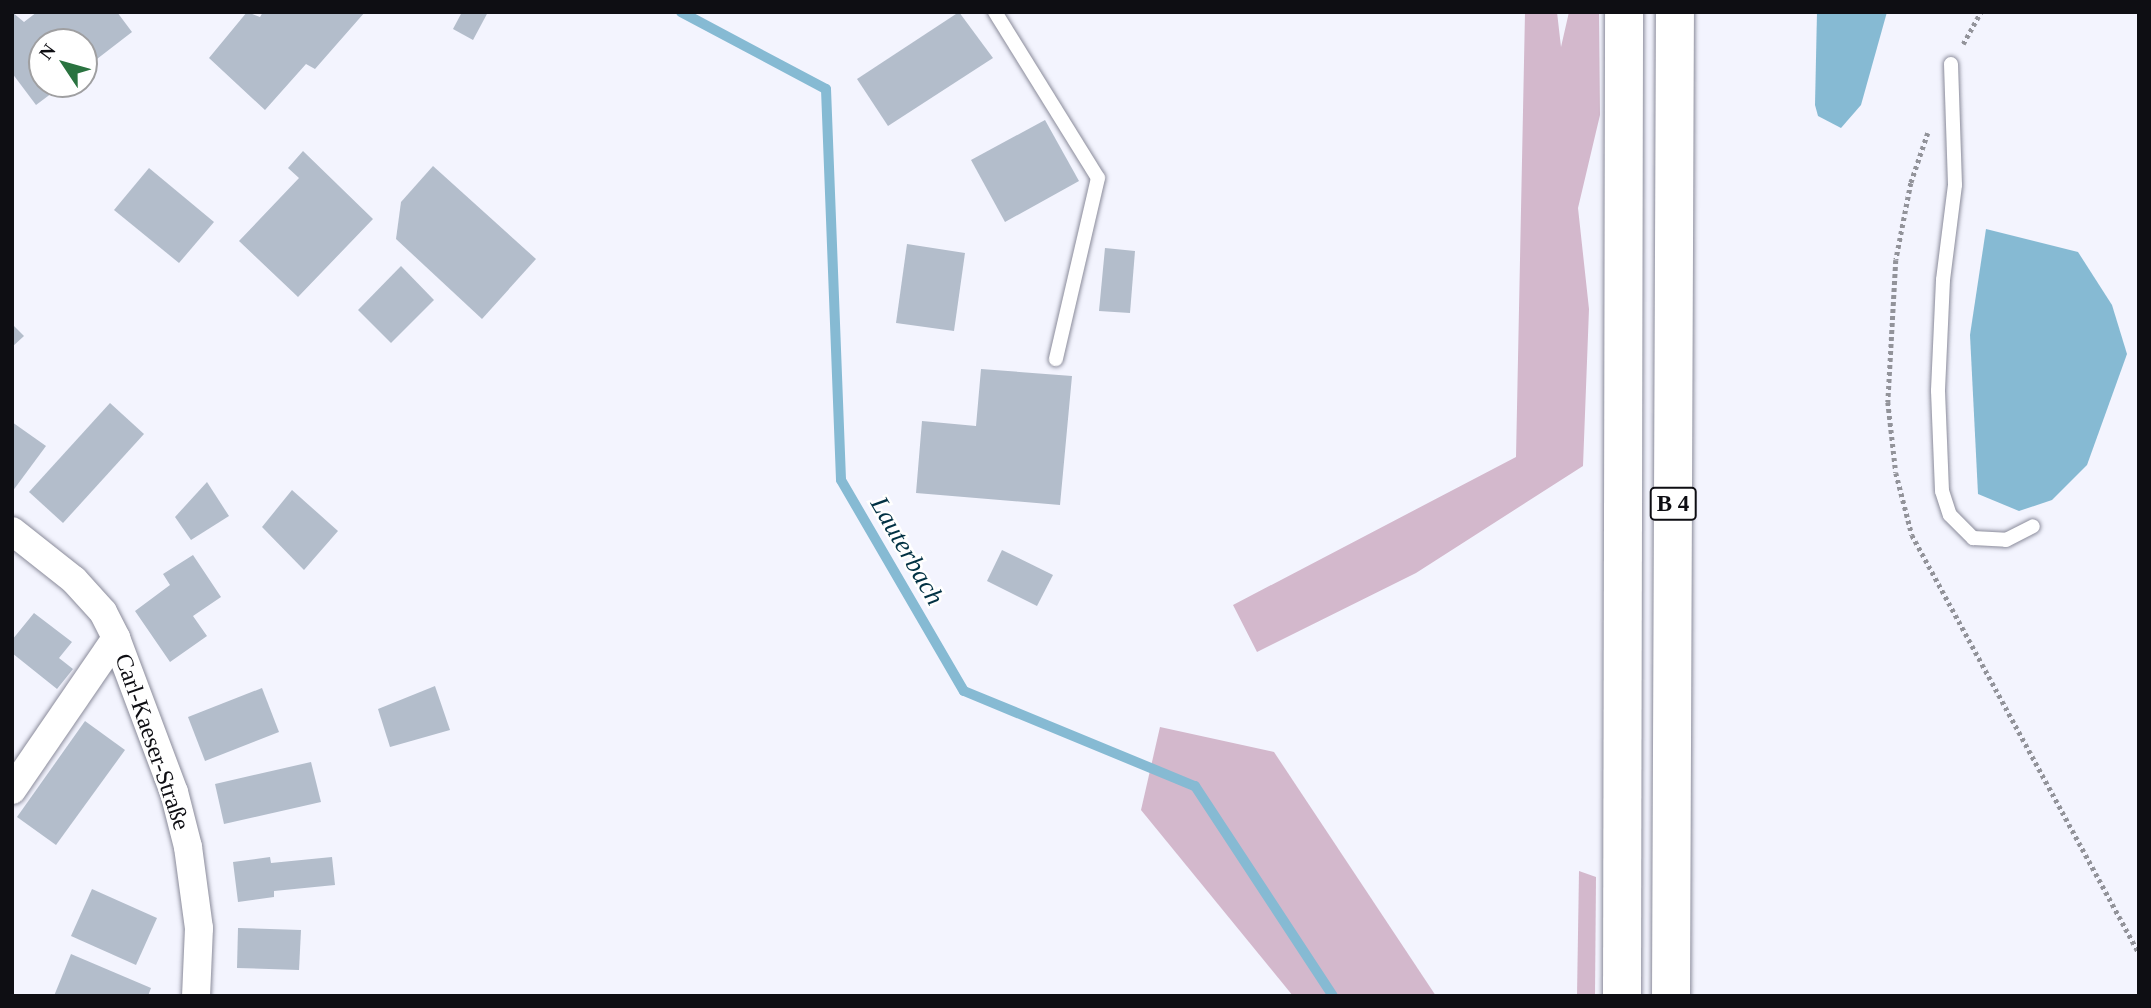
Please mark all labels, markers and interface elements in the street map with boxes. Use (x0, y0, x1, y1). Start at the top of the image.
north arrow (28, 28, 98, 98)
text: N (35, 40, 60, 63)
road number: B 4 (1648, 484, 1698, 524)
water label: Lauterbach (864, 491, 950, 611)
street label: Carl-Kaeser-Straße (108, 650, 196, 834)

